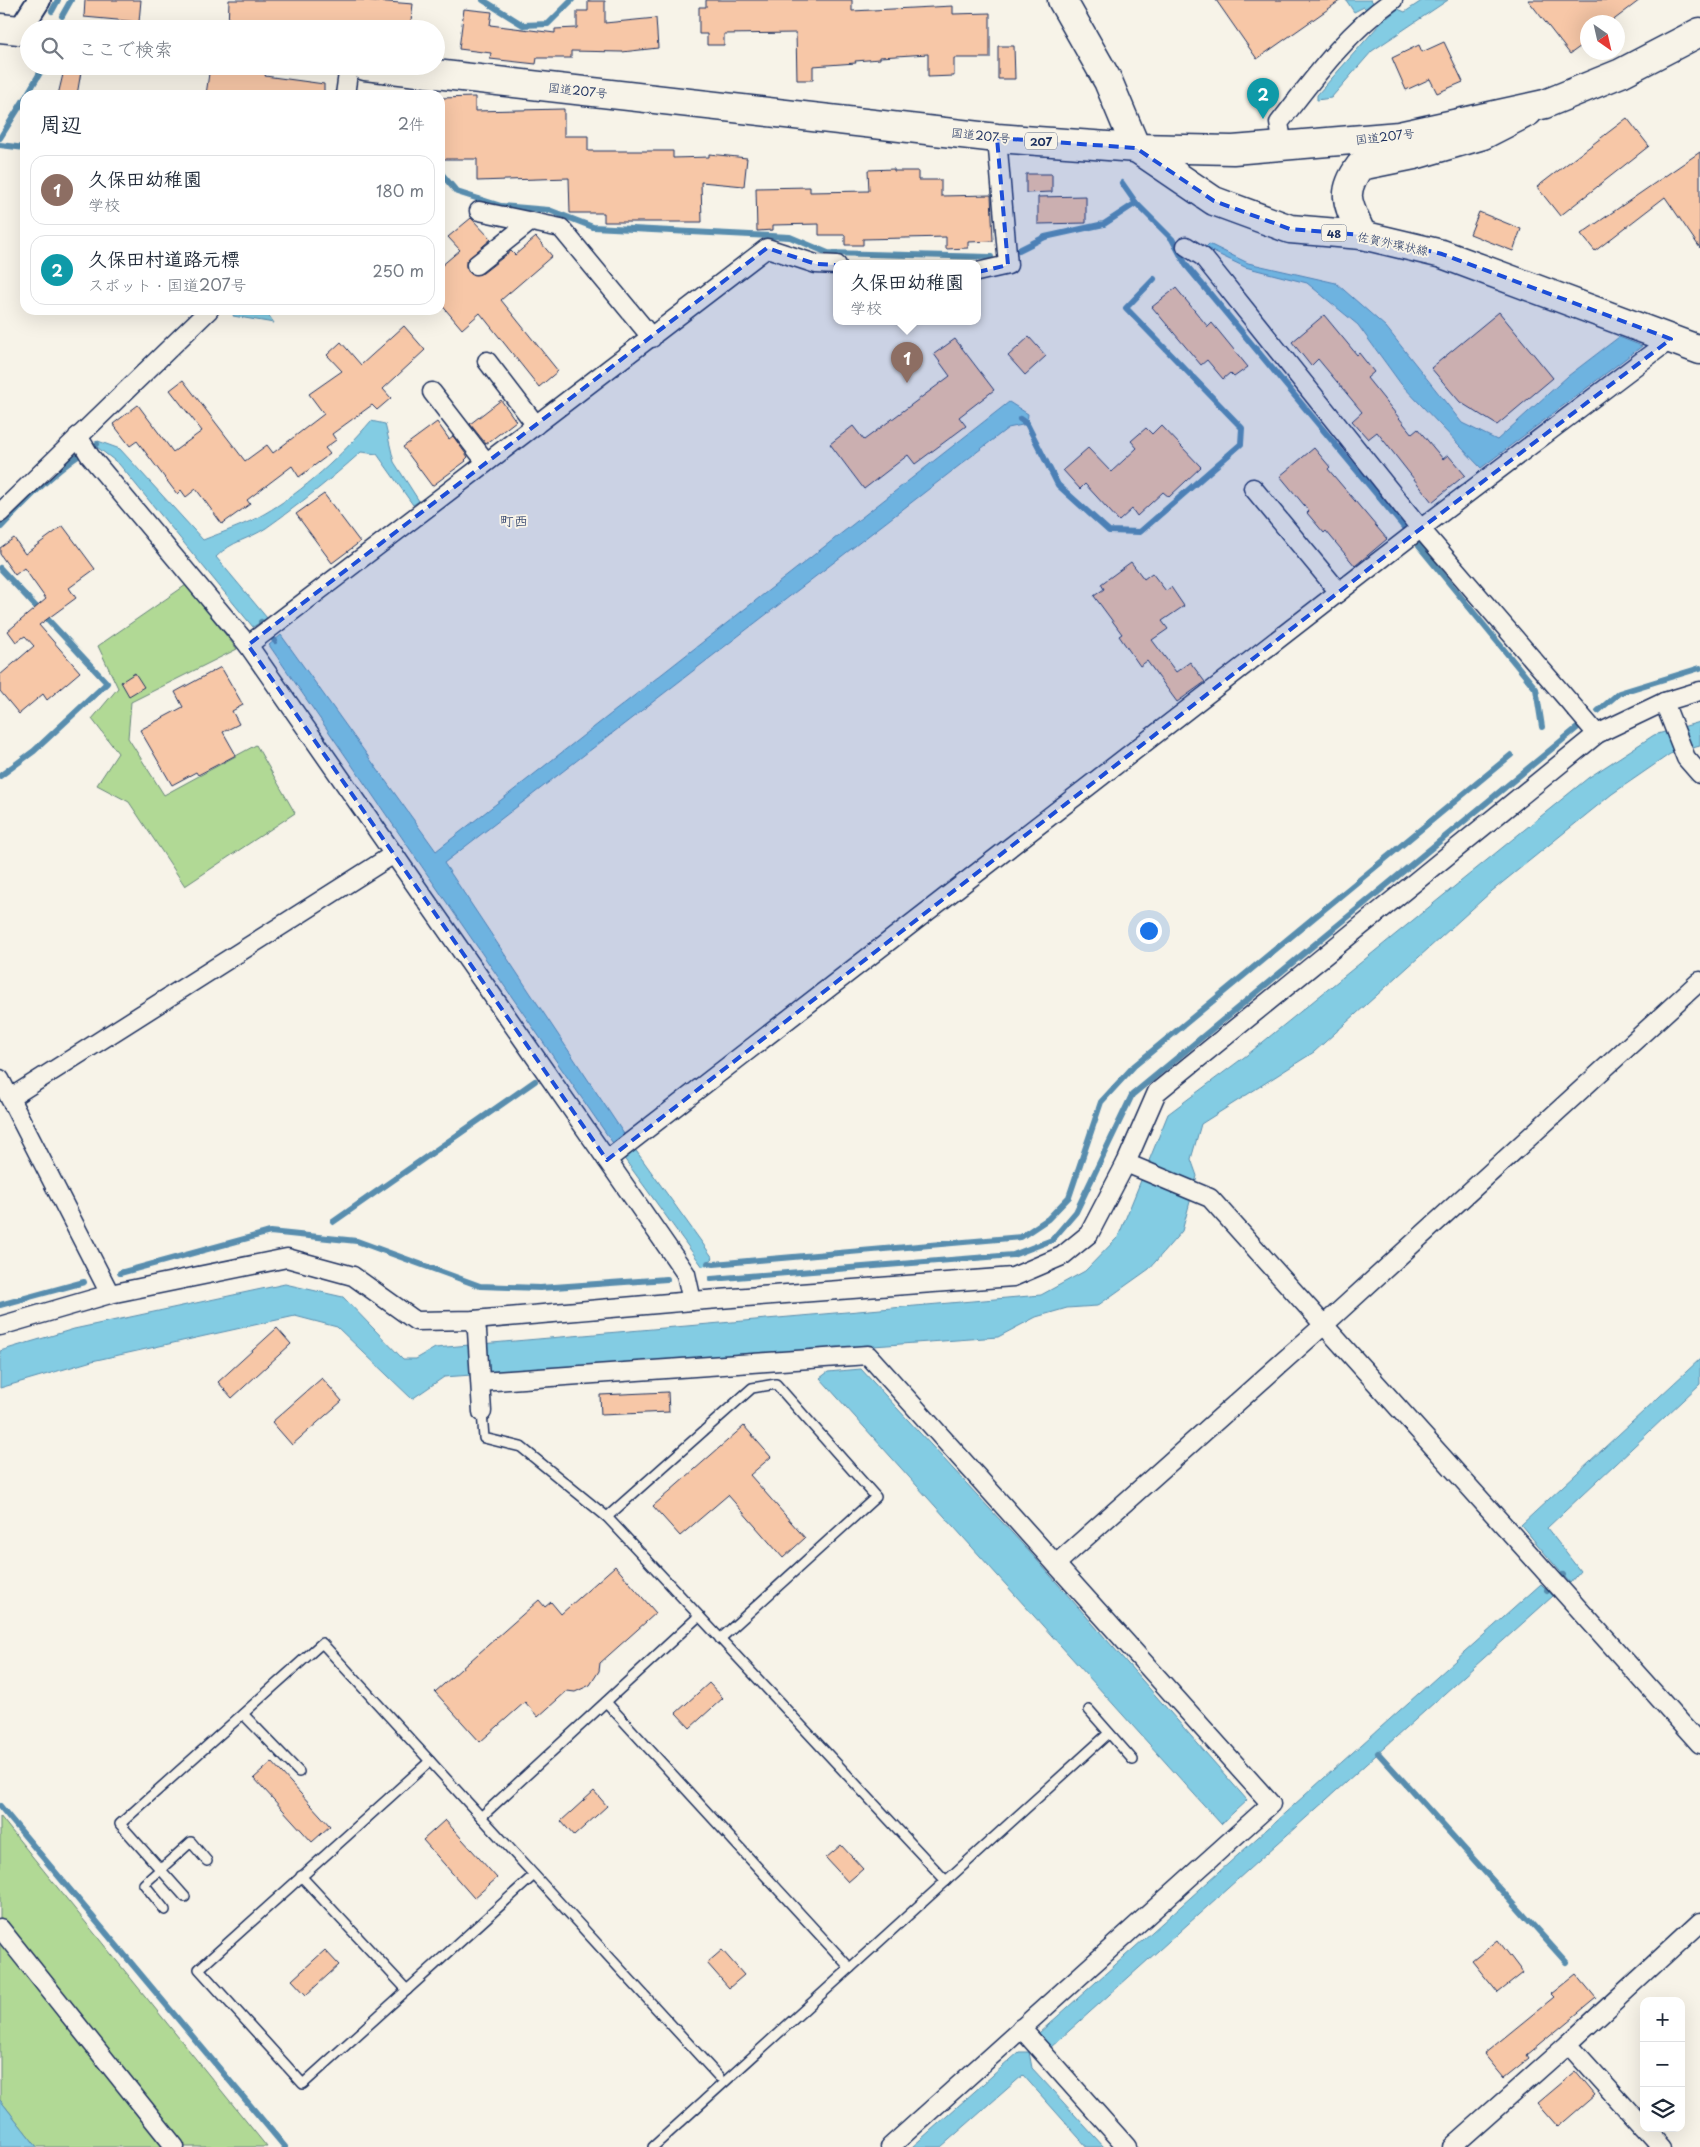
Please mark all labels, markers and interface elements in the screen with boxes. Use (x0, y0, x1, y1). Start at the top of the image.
north arrow (1580, 15, 1625, 60)
search box (20, 20, 445, 75)
icon: search (38, 34, 66, 62)
text: ここで検索 (78, 34, 173, 62)
street label: 国道207号 (547, 78, 609, 102)
pin: 2 (1247, 78, 1279, 119)
text: 周辺 (40, 107, 82, 139)
text: 2件 (398, 111, 425, 135)
street label: 国道207号 (950, 123, 1012, 147)
street label: 国道207号 (1354, 123, 1416, 149)
road number: 207 (1025, 132, 1057, 150)
text: 久保田幼稚園 (88, 164, 202, 192)
text: 1 (53, 178, 61, 202)
text: 180 m (376, 178, 424, 202)
text: 学校 (88, 192, 120, 216)
road number: 48 (1322, 224, 1346, 242)
street label: 佐賀外環状線 (1356, 227, 1430, 259)
text: 久保田村道路元標 (88, 244, 240, 272)
text: 2 (51, 258, 63, 282)
text: 250 m (373, 258, 424, 282)
popup (833, 260, 981, 325)
text: 久保田幼稚園 (850, 267, 964, 295)
text: スポット · 国道207号 (88, 272, 247, 296)
text: 学校 (850, 295, 882, 319)
pin: 1 (891, 342, 923, 383)
district label: 町西 (500, 510, 528, 531)
your location (1136, 918, 1162, 944)
map controls (1640, 1997, 1685, 2132)
button: + (1640, 1997, 1685, 2042)
button: − (1640, 2042, 1685, 2087)
button: layers (1640, 2087, 1685, 2132)

